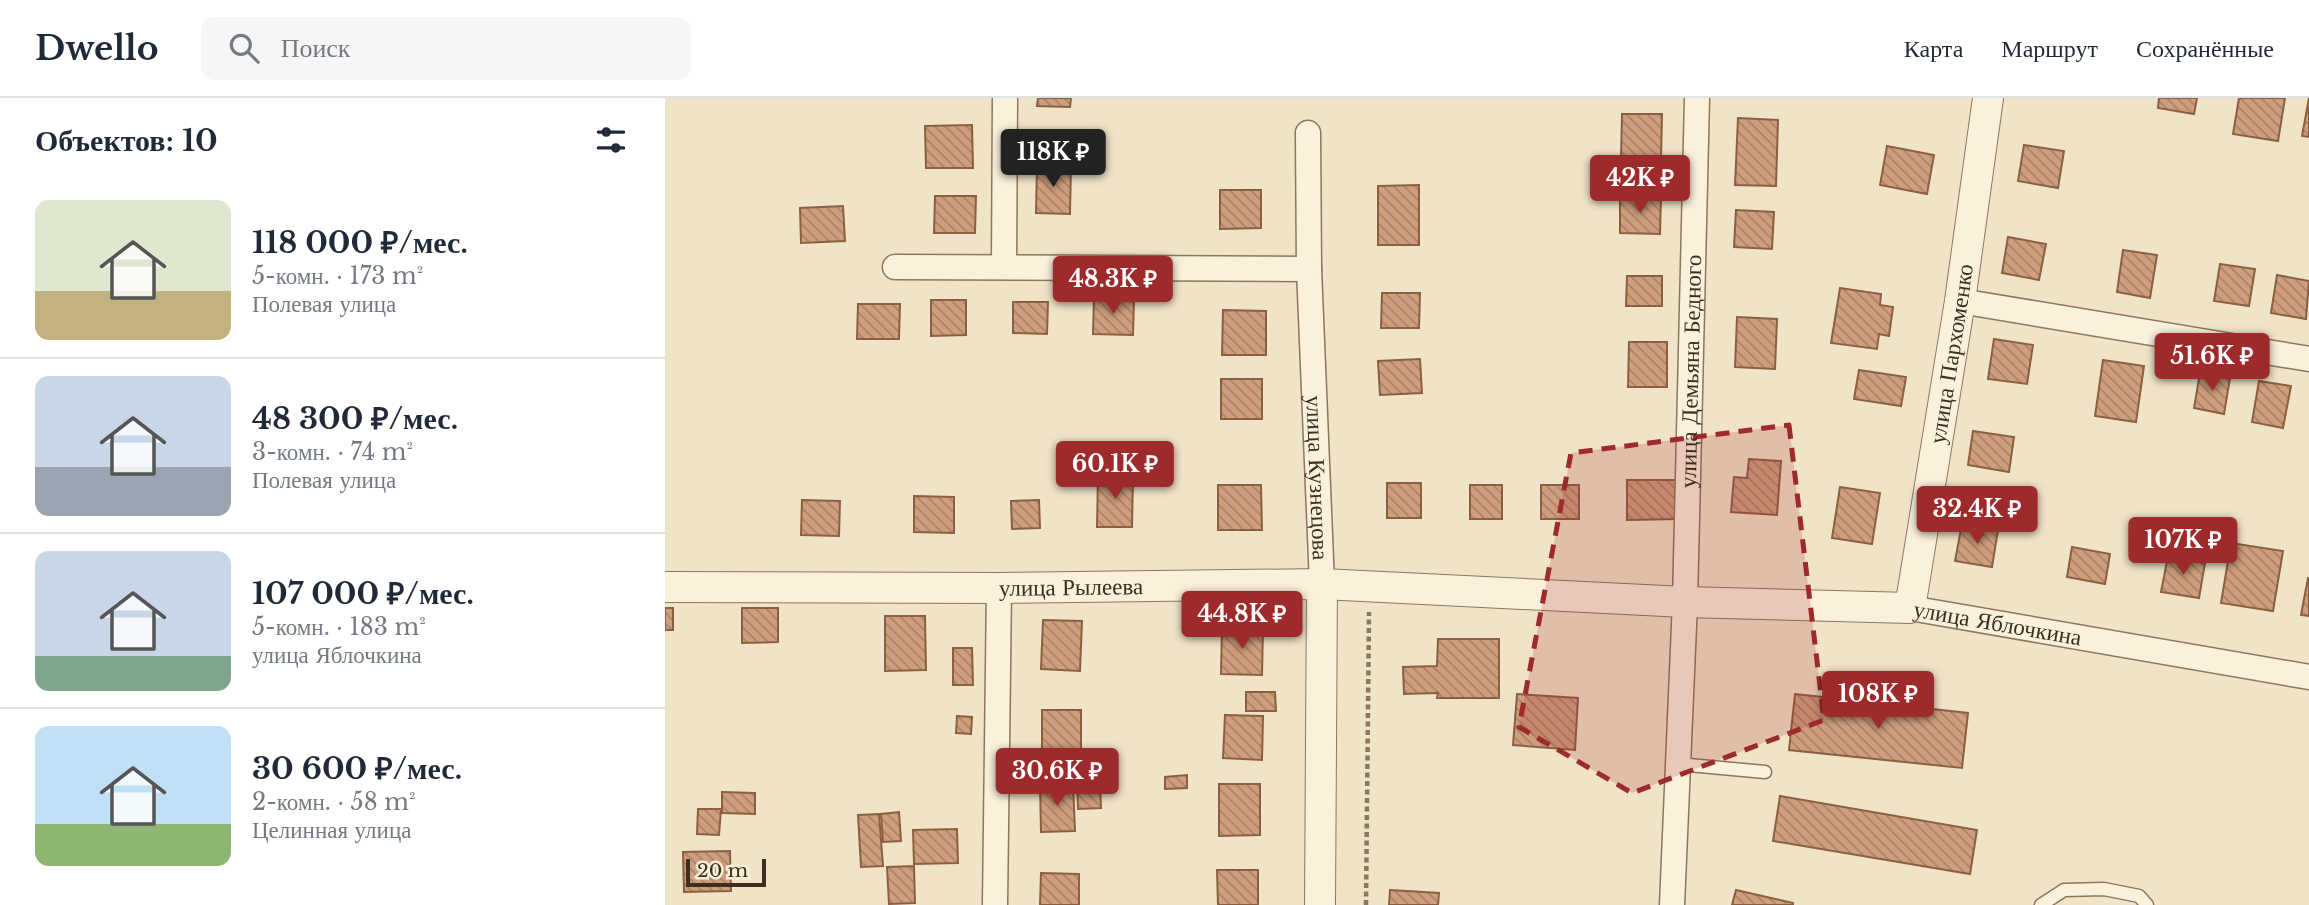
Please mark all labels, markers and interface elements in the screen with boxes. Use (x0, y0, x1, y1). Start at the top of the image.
search box (201, 17, 691, 80)
text: Dwello (35, 28, 159, 69)
icon: search (225, 29, 263, 67)
text: Поиск (281, 32, 351, 64)
text: Карта (1904, 34, 1963, 63)
text: Маршрут (2001, 34, 2098, 63)
text: Сохранённые (2136, 34, 2274, 63)
icon: filters (592, 121, 630, 159)
text: Объектов: 10 (35, 122, 218, 159)
pin: 118K ₽ (996, 130, 1110, 189)
text: 118K ₽ (1017, 138, 1089, 166)
pin: 42K ₽ (1591, 156, 1689, 215)
text: 42K ₽ (1606, 164, 1674, 192)
text: 118 000 ₽/мес. (252, 224, 468, 261)
icon: home (91, 228, 175, 312)
street label: улица Демьяна Бедного (1674, 254, 1707, 488)
pin: 48.3K ₽ (1048, 256, 1178, 316)
text: 5-комн. · 173 m² (252, 262, 423, 290)
street label: улица Пархоменко (1923, 262, 1979, 446)
text: 48.3K ₽ (1069, 265, 1157, 293)
text: Полевая улица (252, 290, 396, 318)
pin: 51.6K ₽ (2147, 334, 2277, 393)
text: 51.6K ₽ (2171, 342, 2253, 370)
street label: улица Кузнецова (1300, 395, 1335, 561)
text: 48 300 ₽/мес. (252, 400, 458, 437)
icon: home (91, 404, 175, 488)
text: 3-комн. · 74 m² (252, 438, 413, 466)
pin: 60.1K ₽ (1050, 442, 1180, 501)
text: 60.1K ₽ (1072, 450, 1158, 478)
text: Полевая улица (252, 466, 396, 494)
pin: 32.4K ₽ (1912, 486, 2042, 546)
text: 32.4K ₽ (1933, 495, 2021, 523)
pin: 107K ₽ (2126, 518, 2240, 577)
text: 107K ₽ (2144, 526, 2222, 554)
street label: улица Рылеева (999, 572, 1143, 602)
text: 107 000 ₽/мес. (252, 575, 474, 612)
icon: home (91, 579, 175, 663)
pin: 44.8K ₽ (1177, 592, 1307, 651)
street label: улица Яблочкина (1912, 595, 2084, 651)
text: 44.8K ₽ (1197, 600, 1287, 628)
text: 5-комн. · 183 m² (252, 613, 426, 641)
text: улица Яблочкина (252, 641, 422, 669)
pin: 108K ₽ (1821, 672, 1935, 731)
text: 108K ₽ (1838, 680, 1918, 708)
pin: 30.6K ₽ (992, 748, 1122, 808)
text: 30 600 ₽/мес. (252, 750, 462, 787)
icon: home (91, 754, 175, 838)
text: 30.6K ₽ (1012, 757, 1102, 785)
text: 2-комн. · 58 m² (252, 788, 415, 816)
text: Целинная улица (252, 816, 411, 844)
scale bar (686, 856, 767, 888)
text: 20 m (697, 859, 748, 882)

